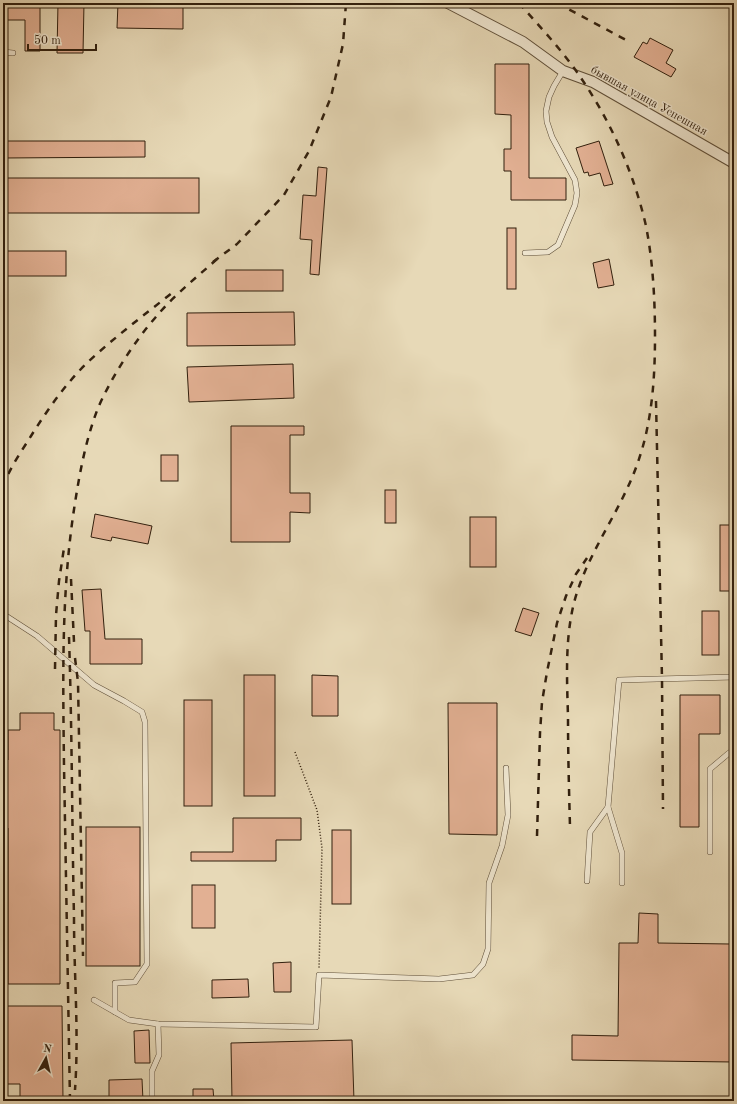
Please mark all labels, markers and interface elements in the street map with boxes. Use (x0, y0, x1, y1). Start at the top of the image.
scale bar (28, 26, 96, 52)
text: 50 m (34, 34, 61, 47)
street label: бывшая улица Успешная (589, 64, 709, 138)
north arrow (26, 1038, 66, 1078)
text: N (42, 1044, 53, 1056)

